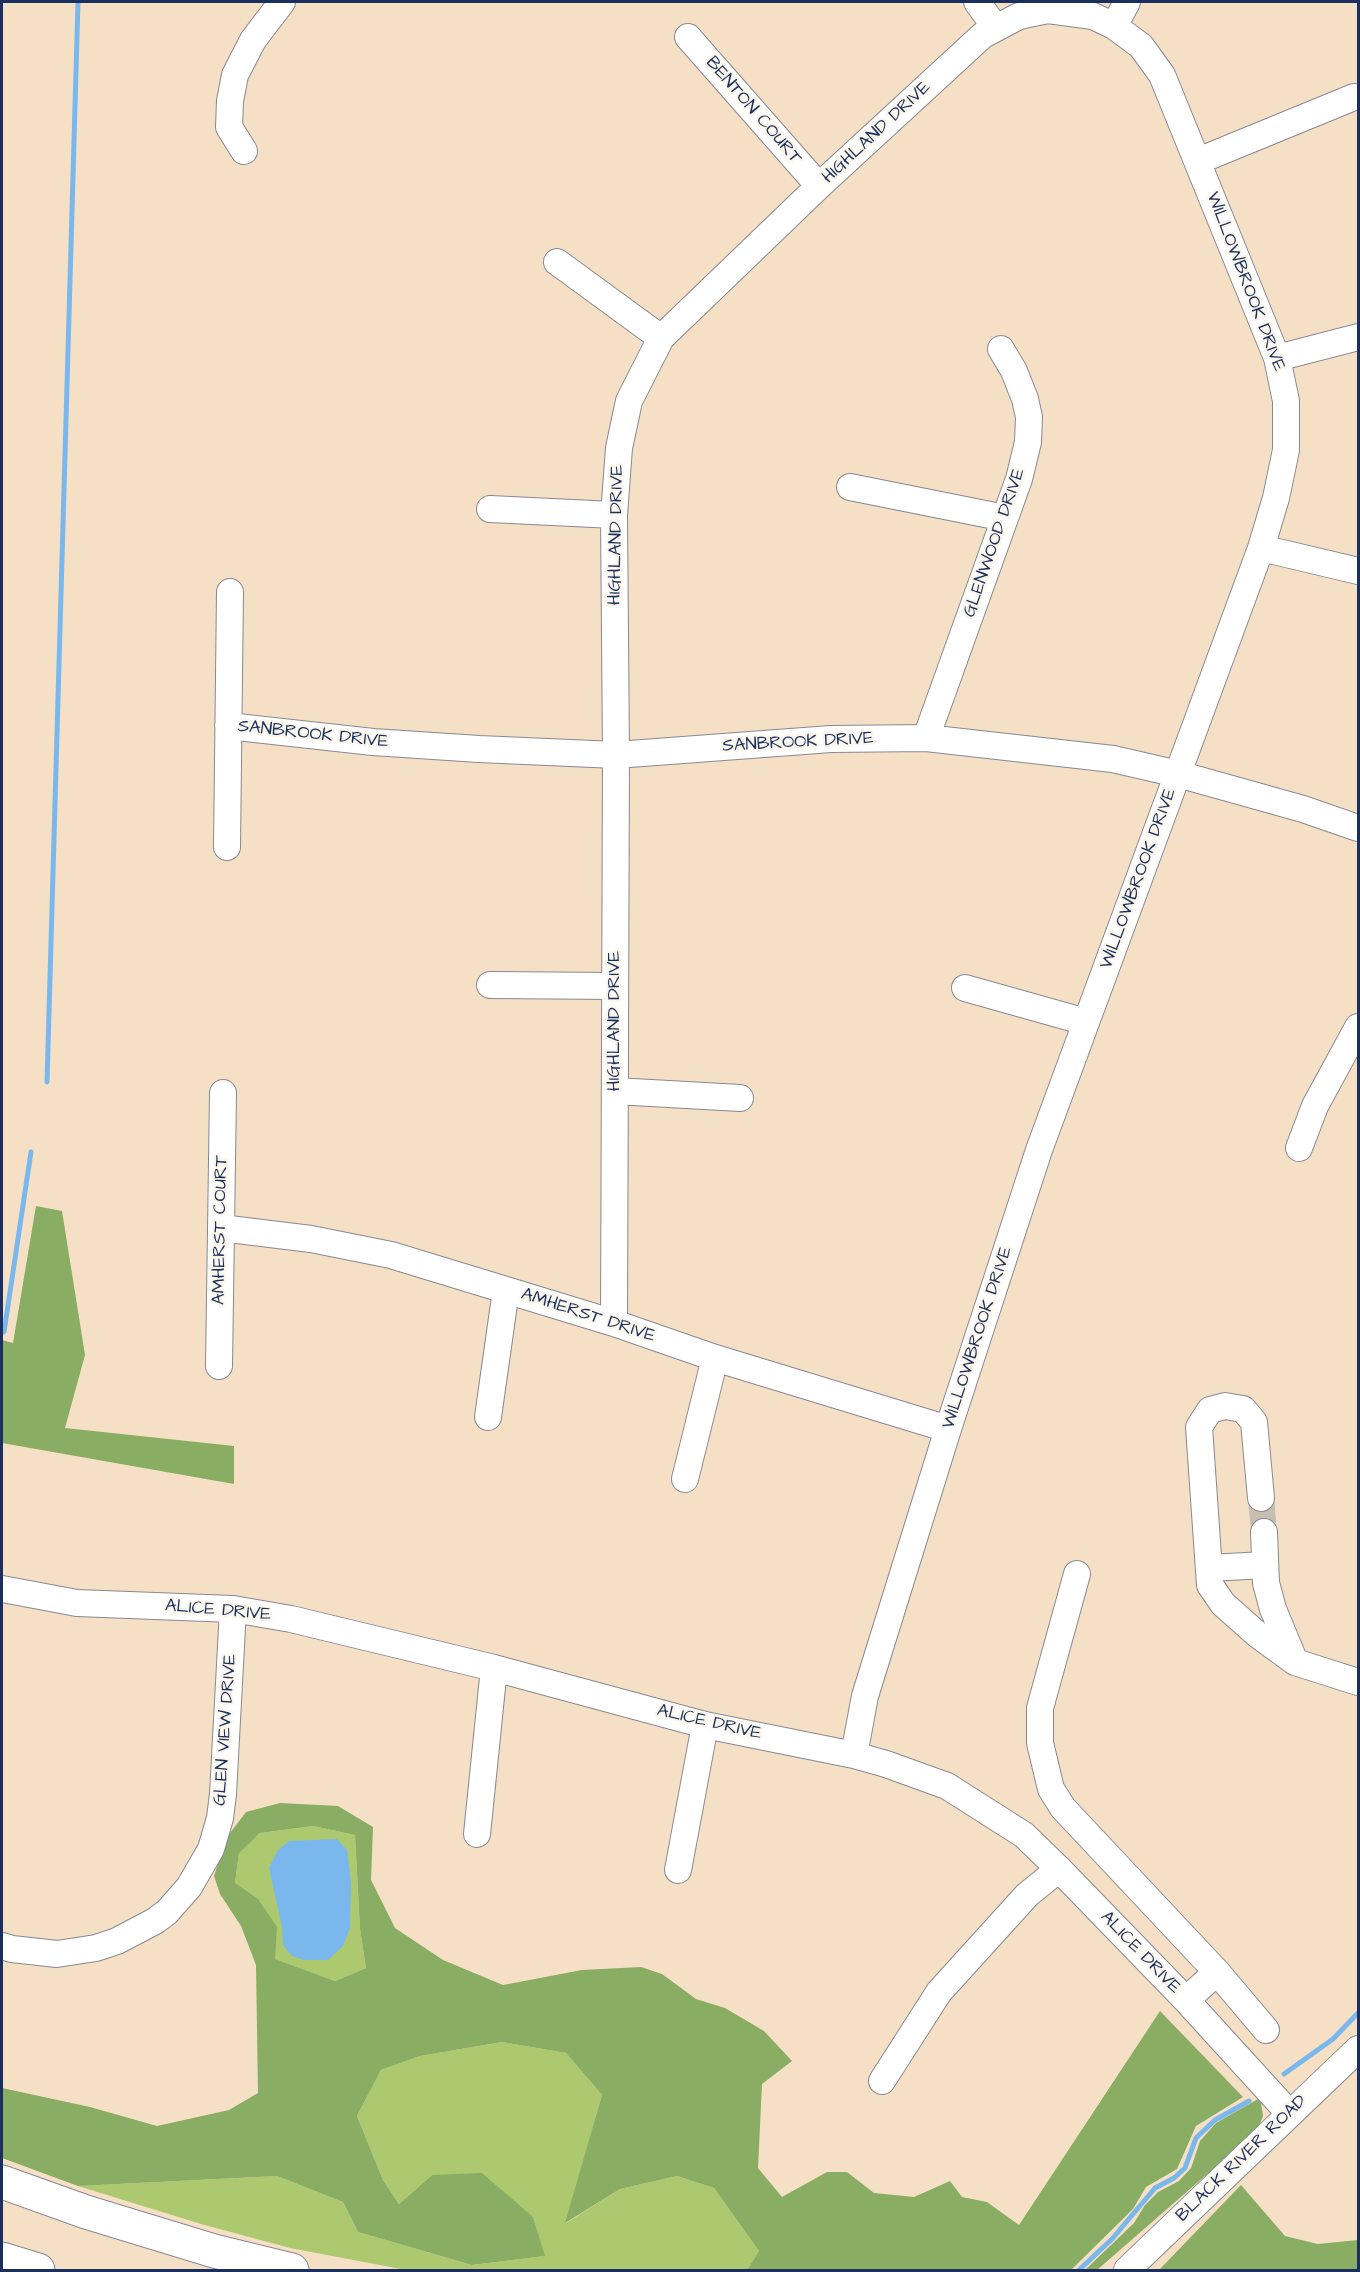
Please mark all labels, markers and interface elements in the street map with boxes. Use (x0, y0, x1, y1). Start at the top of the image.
street label: BENTON COURT (700, 53, 806, 169)
street label: HIGHLAND DRIVE (818, 77, 936, 189)
street label: WILLOWBROOK DRIVE (1201, 189, 1289, 375)
street label: HIGHLAND DRIVE (605, 465, 629, 605)
street label: GLENWOOD DRIVE (959, 466, 1031, 620)
street label: SANBROOK DRIVE (237, 716, 389, 754)
street label: SANBROOK DRIVE (722, 728, 874, 758)
street label: WILLOWBROOK DRIVE (1096, 786, 1182, 972)
street label: HIGHLAND DRIVE (604, 951, 626, 1091)
street label: AMHERST COURT (209, 1155, 233, 1305)
street label: WILLOWBROOK DRIVE (938, 1244, 1018, 1432)
street label: AMHERST DRIVE (518, 1284, 658, 1348)
street label: ALICE DRIVE (164, 1596, 272, 1626)
street label: GLEN VIEW DRIVE (210, 1653, 242, 1807)
street label: ALICE DRIVE (655, 1700, 763, 1746)
street label: ALICE DRIVE (1095, 1907, 1185, 1999)
street label: BLACK RIVER ROAD (1172, 2091, 1312, 2227)

